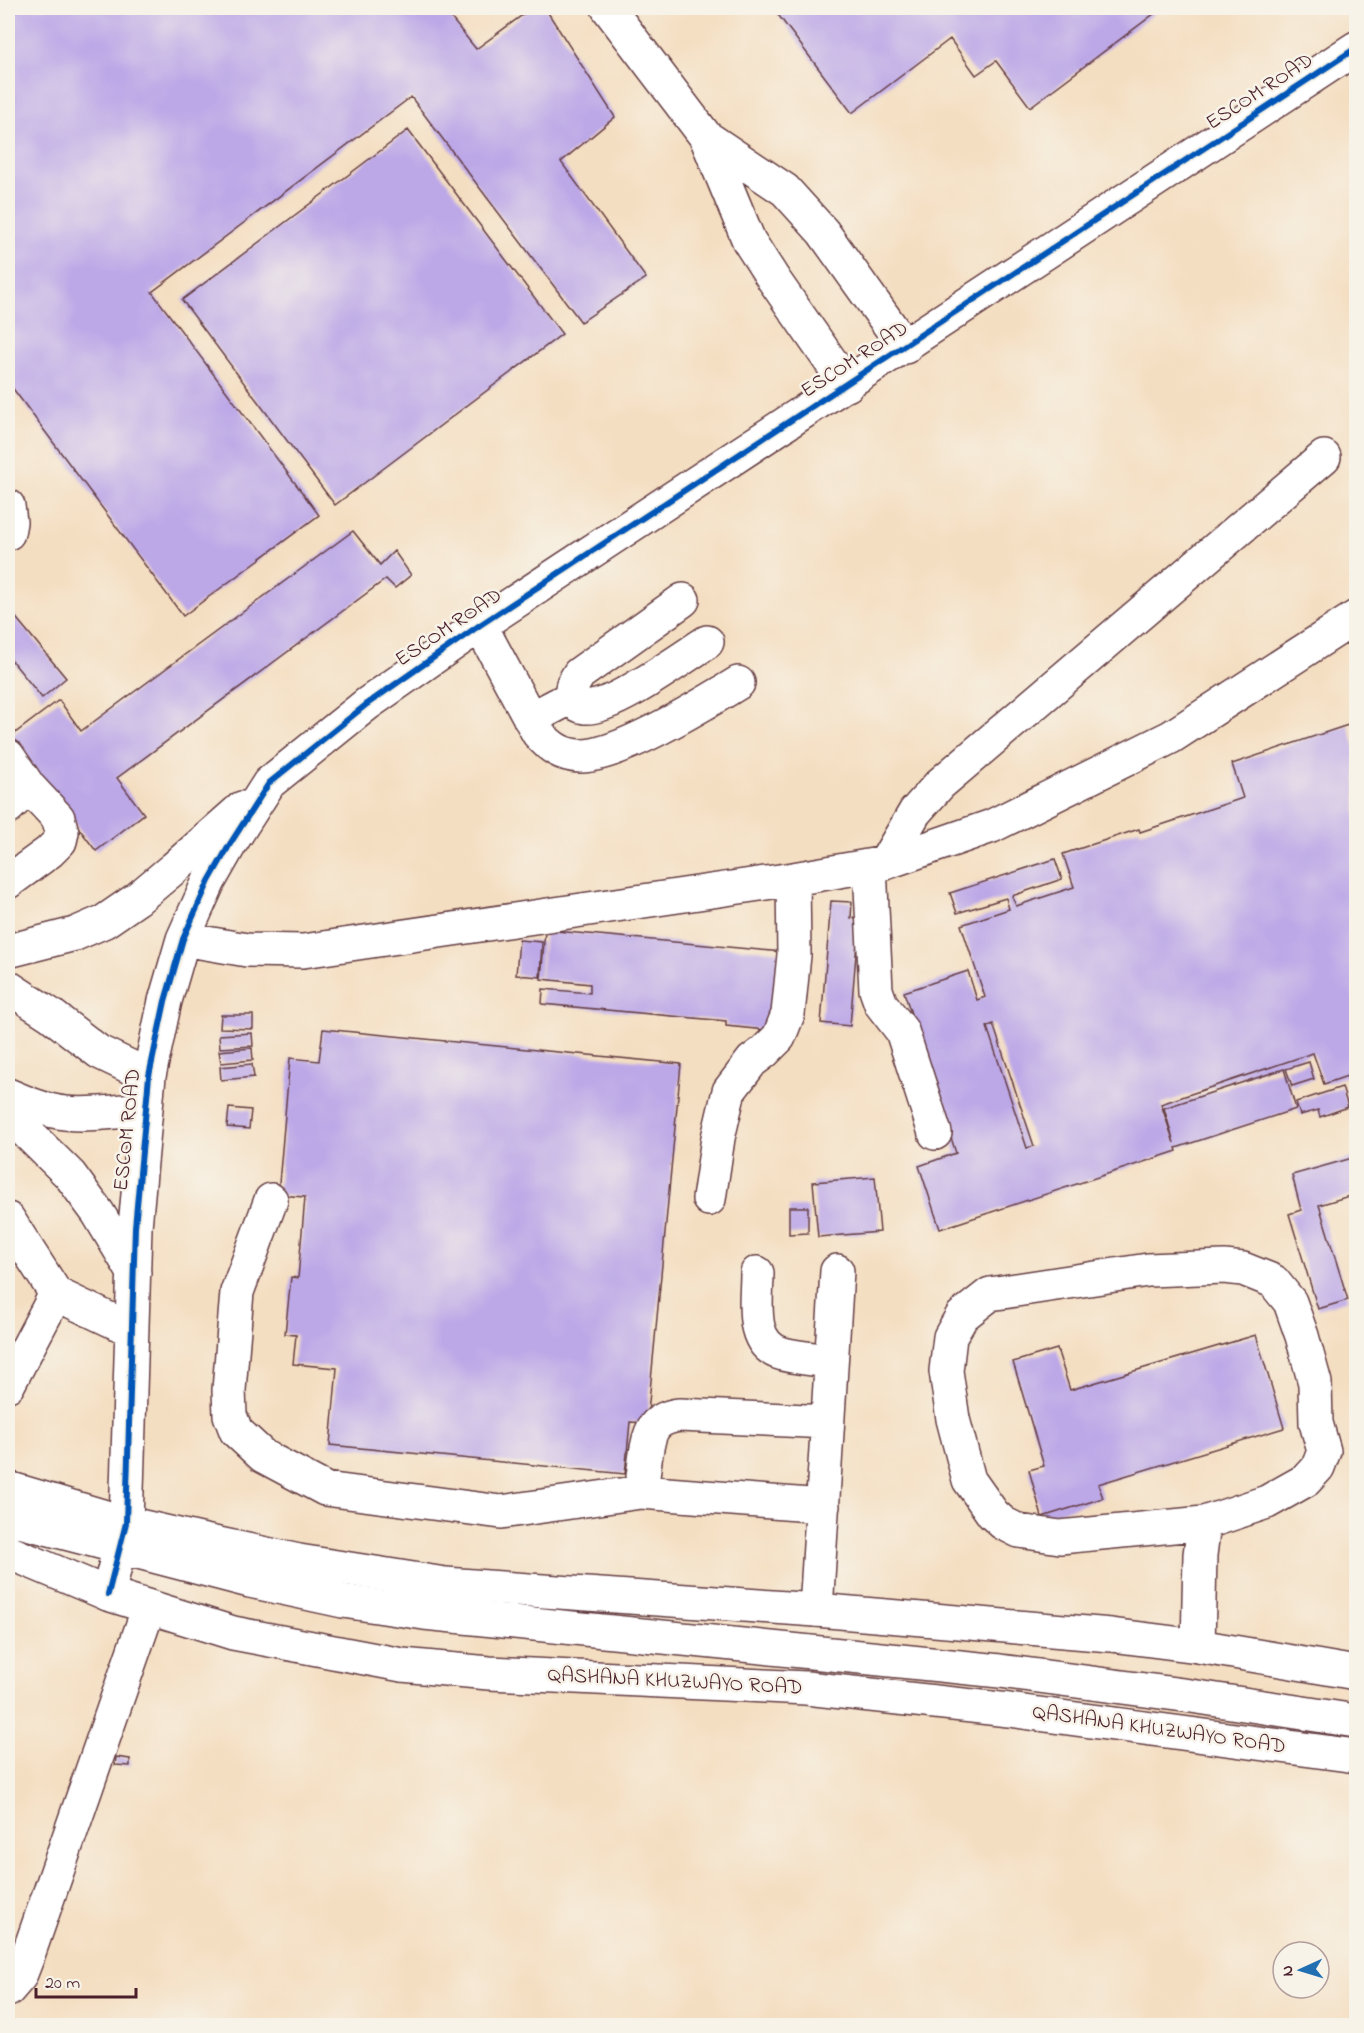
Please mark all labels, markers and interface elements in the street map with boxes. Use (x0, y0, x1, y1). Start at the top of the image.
street label: ESCOM ROAD (1200, 46, 1320, 138)
street label: ESCOM ROAD (795, 314, 915, 406)
street label: ESCOM ROAD (390, 581, 508, 675)
street label: ESCOM ROAD (107, 1067, 149, 1193)
street label: QASHANA KHUZWAYO ROAD (547, 1660, 803, 1704)
street label: QASHANA KHUZWAYO ROAD (1030, 1697, 1288, 1763)
north arrow (1271, 1940, 1331, 2000)
scale bar (36, 1961, 136, 1999)
text: N (1276, 1964, 1300, 1977)
text: 20 m (45, 1971, 80, 1997)

